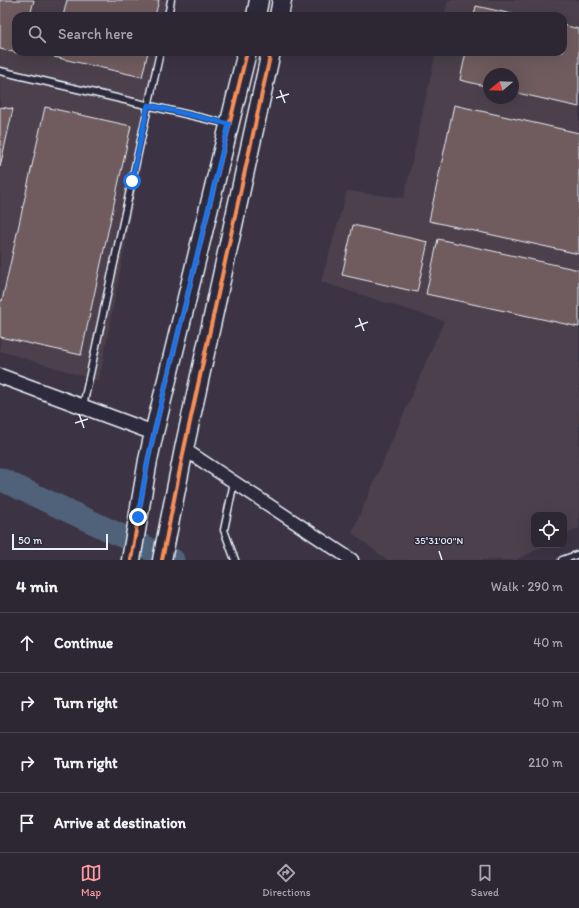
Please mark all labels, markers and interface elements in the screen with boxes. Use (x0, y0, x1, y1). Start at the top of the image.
search box (12, 12, 567, 56)
icon: search (26, 23, 48, 45)
text: Search here (58, 25, 133, 43)
north arrow (483, 68, 519, 104)
route start (123, 172, 141, 190)
route end (129, 508, 147, 526)
map controls (531, 512, 567, 548)
button: locate (531, 512, 567, 548)
scale bar (12, 532, 108, 551)
text: 50 m (18, 534, 42, 547)
text: 35°31'00"N (415, 534, 463, 547)
text: 4 min (16, 576, 58, 596)
text: Walk · 290 m (491, 579, 563, 594)
icon: ahead (16, 632, 38, 654)
text: Continue (54, 634, 113, 652)
text: 40 m (533, 635, 563, 650)
icon: right (16, 692, 38, 714)
text: Turn right (54, 694, 118, 712)
text: 40 m (533, 695, 563, 710)
icon: right (16, 752, 38, 774)
text: Turn right (54, 754, 118, 772)
text: 210 m (528, 755, 563, 770)
icon: arrive (16, 812, 38, 834)
text: Arrive at destination (54, 814, 186, 832)
tab: Map (80, 862, 102, 899)
tab: Directions (262, 862, 311, 899)
tab: Saved (471, 862, 499, 899)

